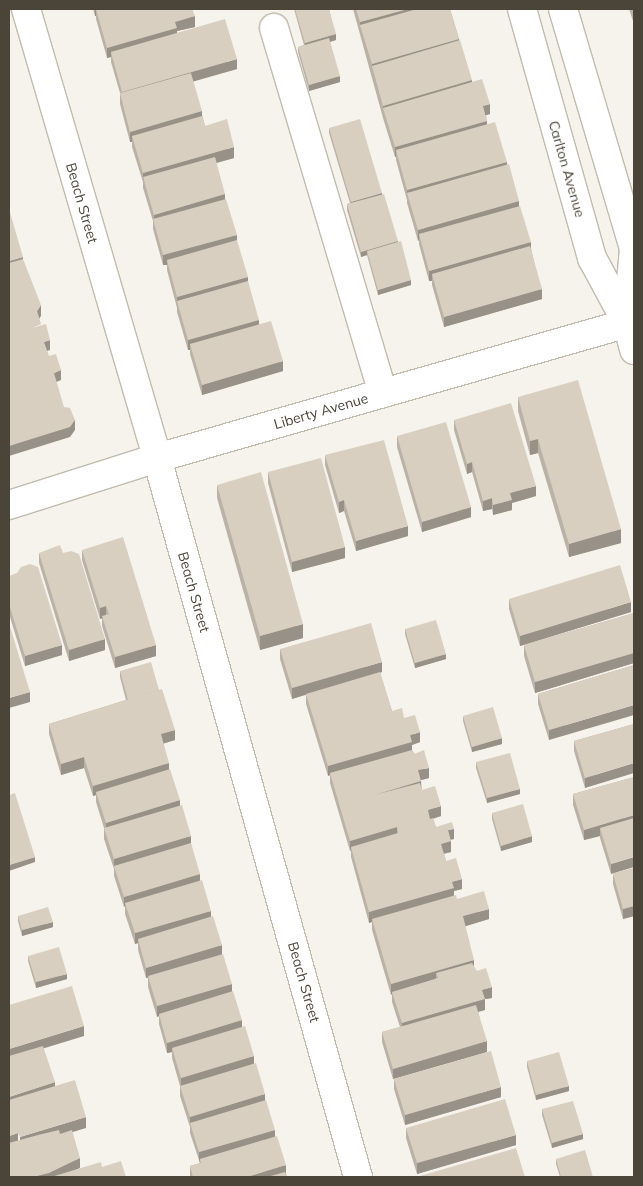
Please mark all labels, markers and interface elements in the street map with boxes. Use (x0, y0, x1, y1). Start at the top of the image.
street label: Carlton Avenue (545, 119, 589, 219)
street label: Beach Street (62, 161, 102, 245)
street label: Liberty Avenue (272, 390, 370, 432)
street label: Beach Street (174, 550, 214, 634)
street label: Beach Street (284, 940, 324, 1024)

